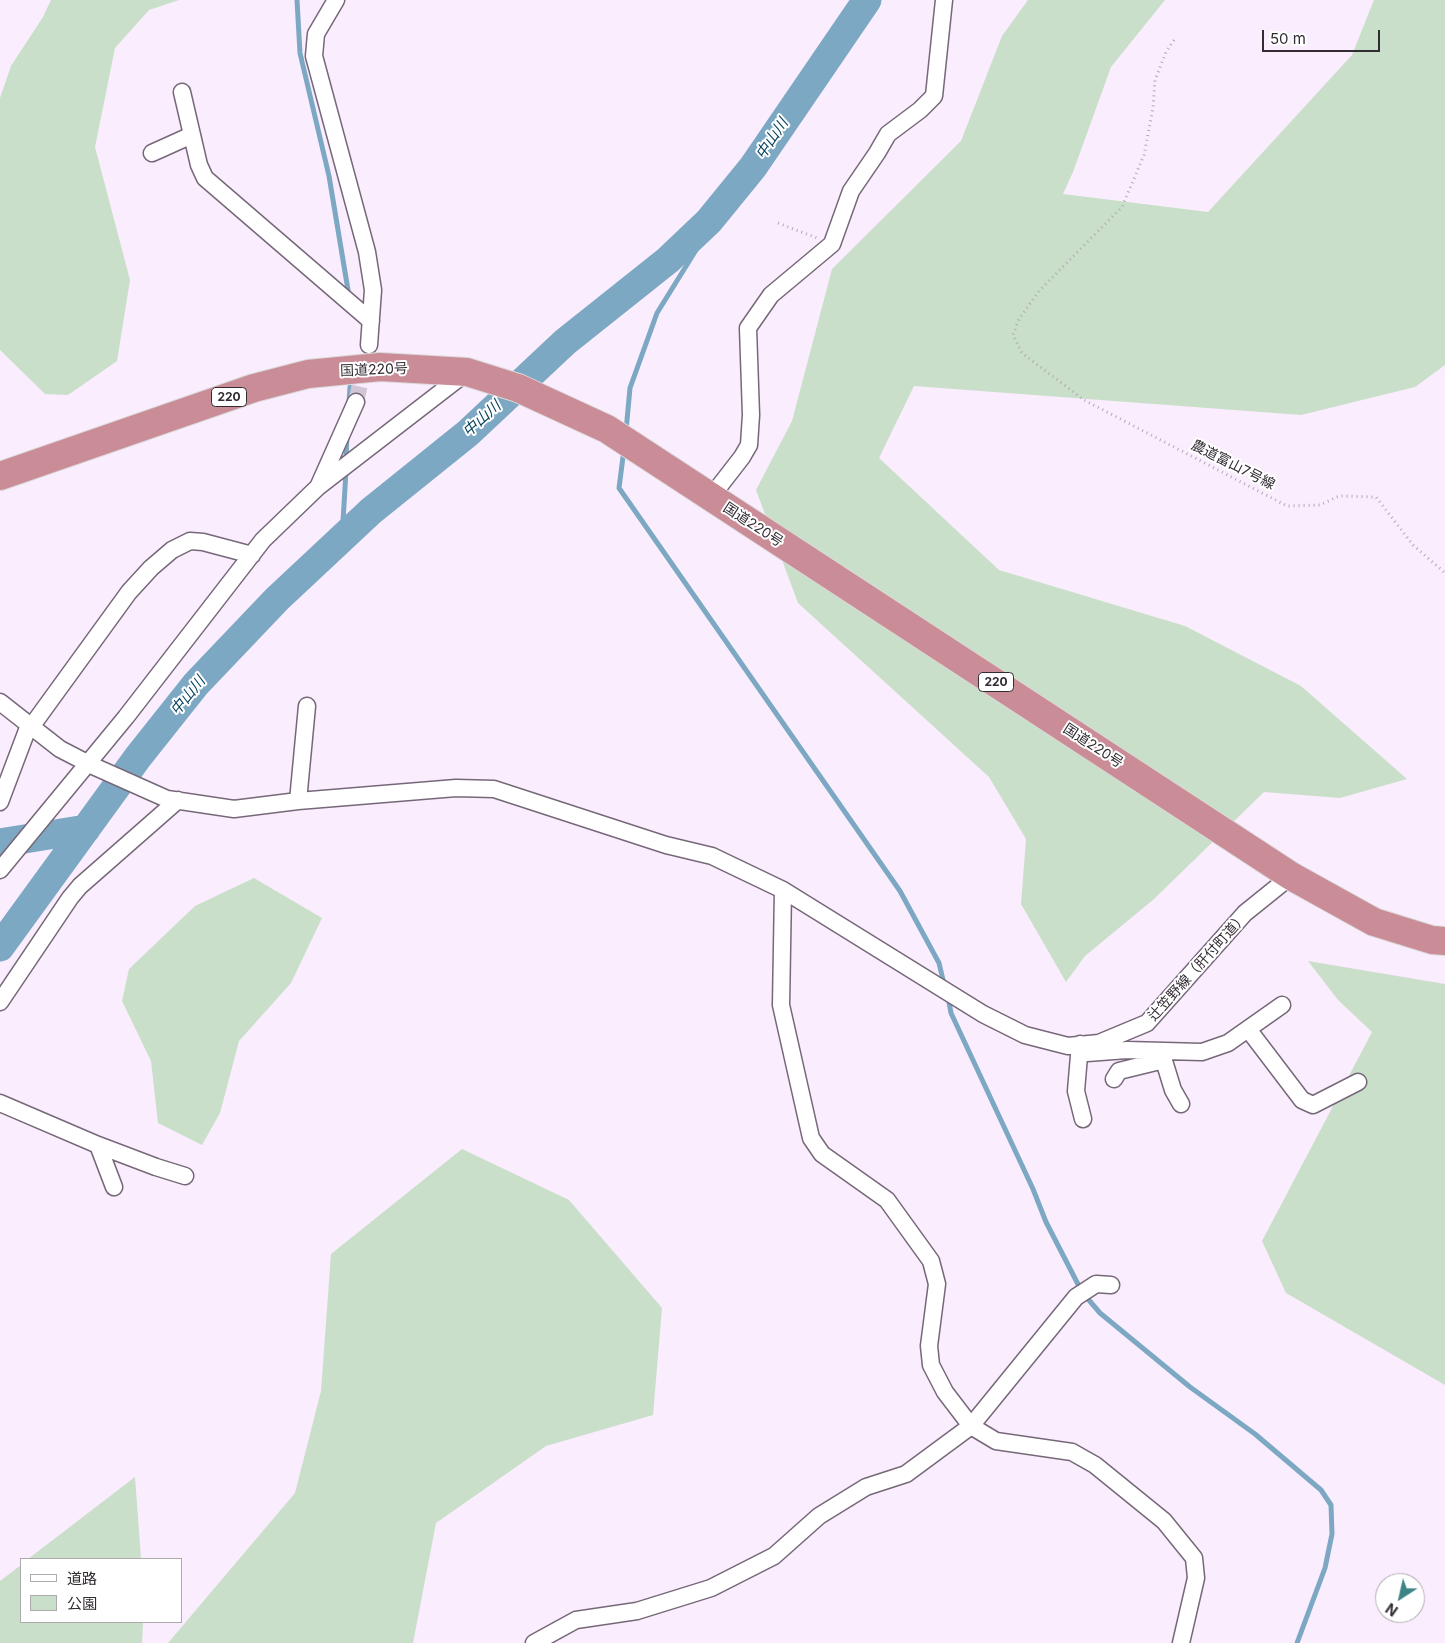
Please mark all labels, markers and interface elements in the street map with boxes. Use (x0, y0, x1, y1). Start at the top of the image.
scale bar (1265, 20, 1382, 52)
text: 50 m (1270, 29, 1306, 48)
water label: 中山川 (752, 115, 792, 163)
street label: 国道220号 (340, 360, 408, 380)
road number: 220 (212, 388, 246, 407)
water label: 中山川 (459, 397, 505, 441)
street label: 農道富山7号線 (1188, 437, 1278, 493)
street label: 国道220号 (720, 499, 786, 551)
road number: 220 (978, 672, 1014, 692)
water label: 中山川 (167, 673, 209, 719)
street label: 国道220号 (1060, 720, 1126, 772)
street label: 辻笠野線（肝付町道） (1145, 909, 1251, 1025)
legend (20, 1558, 182, 1623)
text: 道路 (67, 1569, 97, 1588)
north arrow (1375, 1573, 1425, 1623)
text: 公園 (67, 1594, 97, 1613)
text: N (1382, 1600, 1401, 1620)

